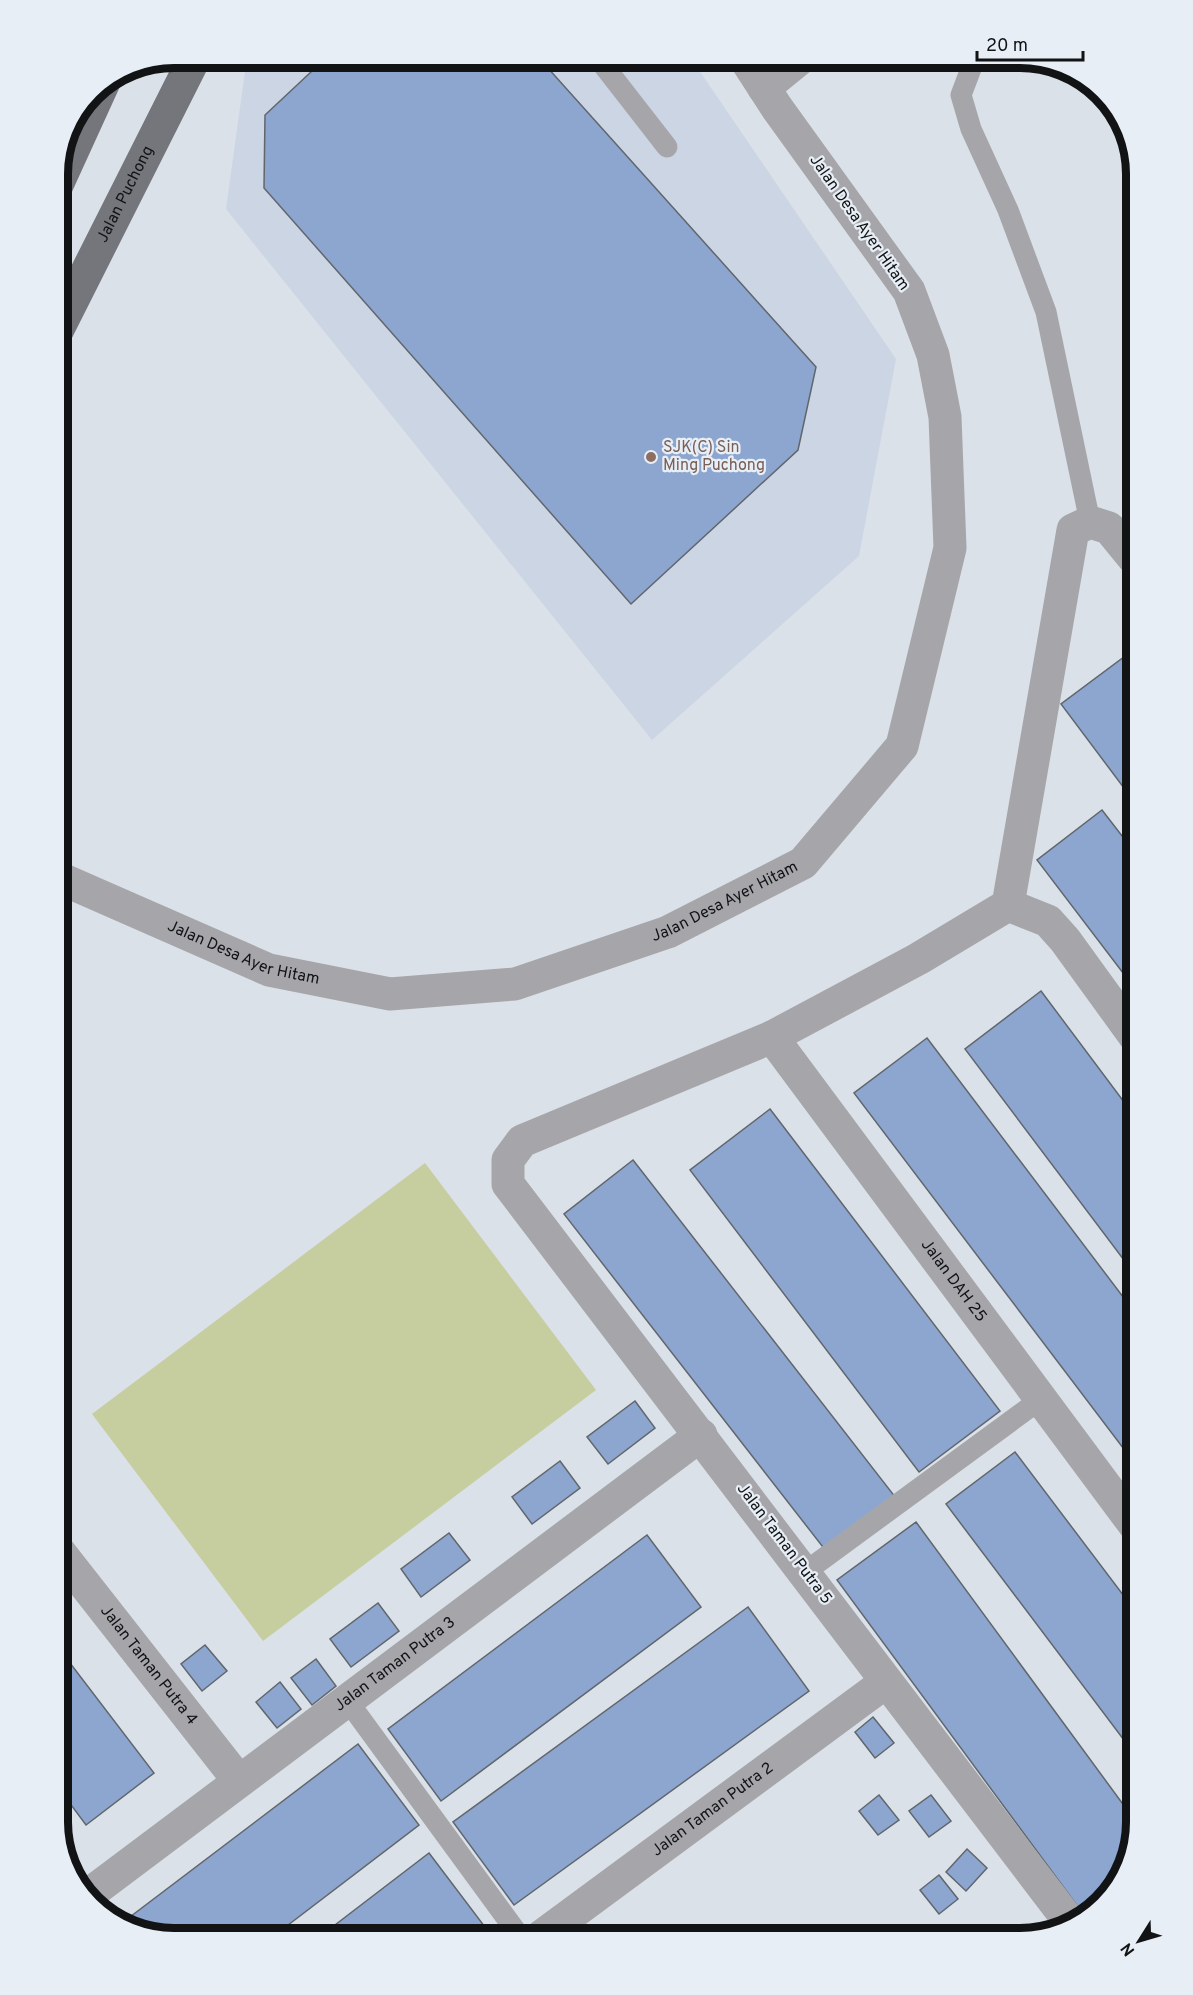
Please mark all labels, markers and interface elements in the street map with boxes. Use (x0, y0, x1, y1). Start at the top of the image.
scale bar (977, 24, 1084, 62)
text: 20 m (986, 35, 1028, 58)
street label: Jalan Puchong (93, 143, 159, 246)
street label: Jalan Desa Ayer Hitam (805, 151, 913, 295)
place label: SJK(C) Sin Ming Puchong (663, 438, 765, 476)
marker: SJK(C) Sin Ming Puchong (644, 450, 658, 464)
street label: Jalan Desa Ayer Hitam (649, 857, 802, 947)
street label: Jalan Desa Ayer Hitam (164, 917, 321, 990)
street label: Jalan DAH 25 (916, 1236, 991, 1326)
street label: Jalan Taman Putra 5 (732, 1480, 836, 1608)
street label: Jalan Taman Putra 4 (95, 1602, 201, 1729)
street label: Jalan Taman Putra 3 (331, 1613, 460, 1716)
street label: Jalan Taman Putra 2 (648, 1758, 778, 1861)
north arrow (1109, 1911, 1169, 1971)
text: N (1117, 1938, 1140, 1959)

